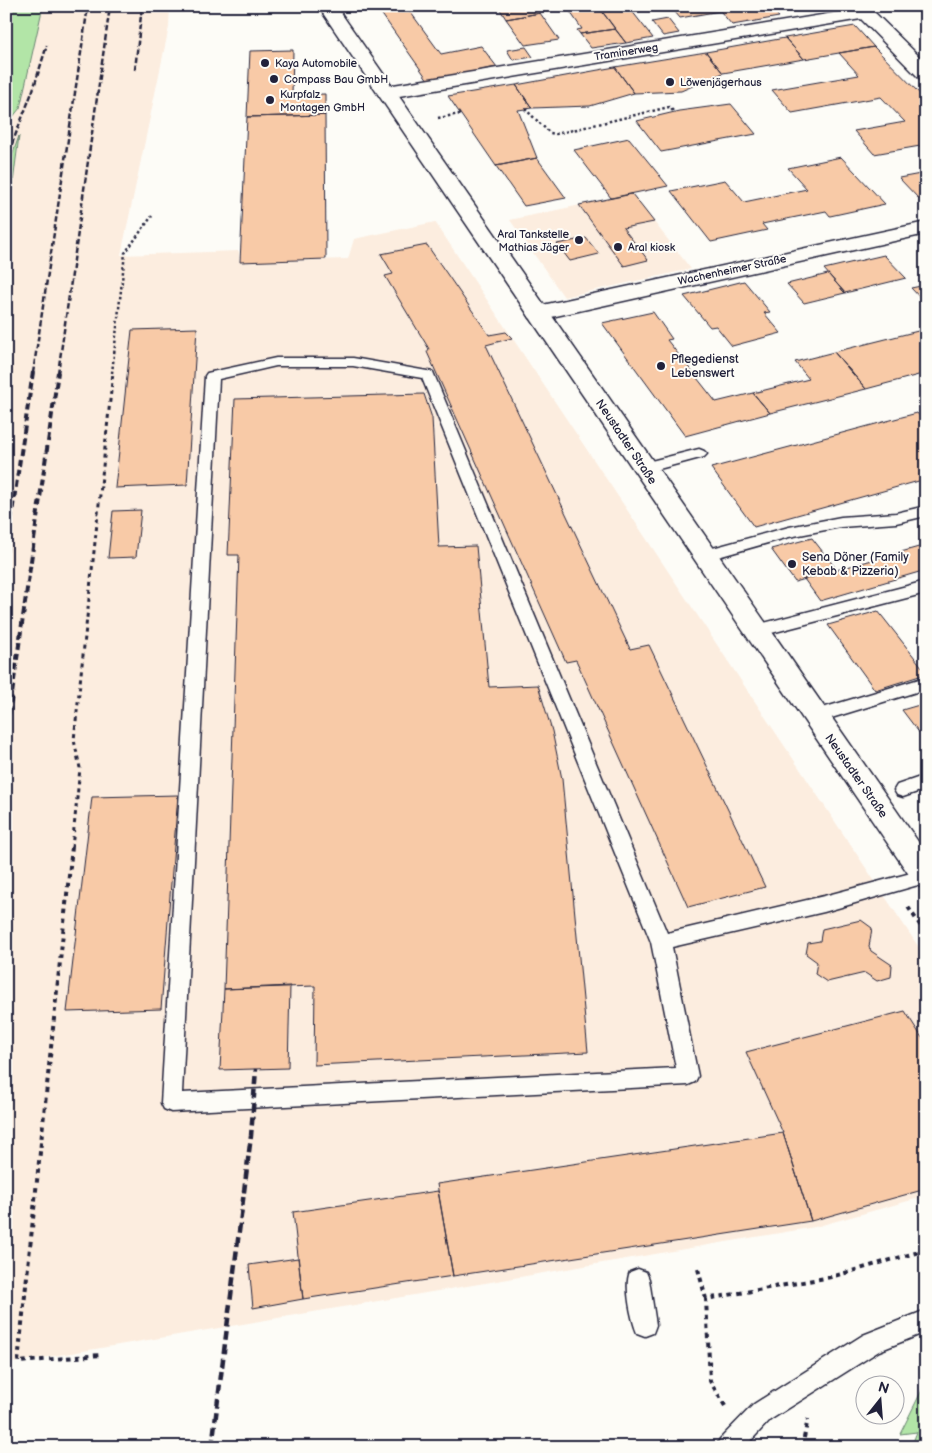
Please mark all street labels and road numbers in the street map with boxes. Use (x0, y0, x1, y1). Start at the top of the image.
street label: Traminerweg (593, 41, 659, 63)
street label: Wachenheimer Straße (677, 252, 788, 288)
street label: Neustadter Straße (592, 397, 660, 487)
street label: Neustadter Straße (821, 731, 891, 821)

